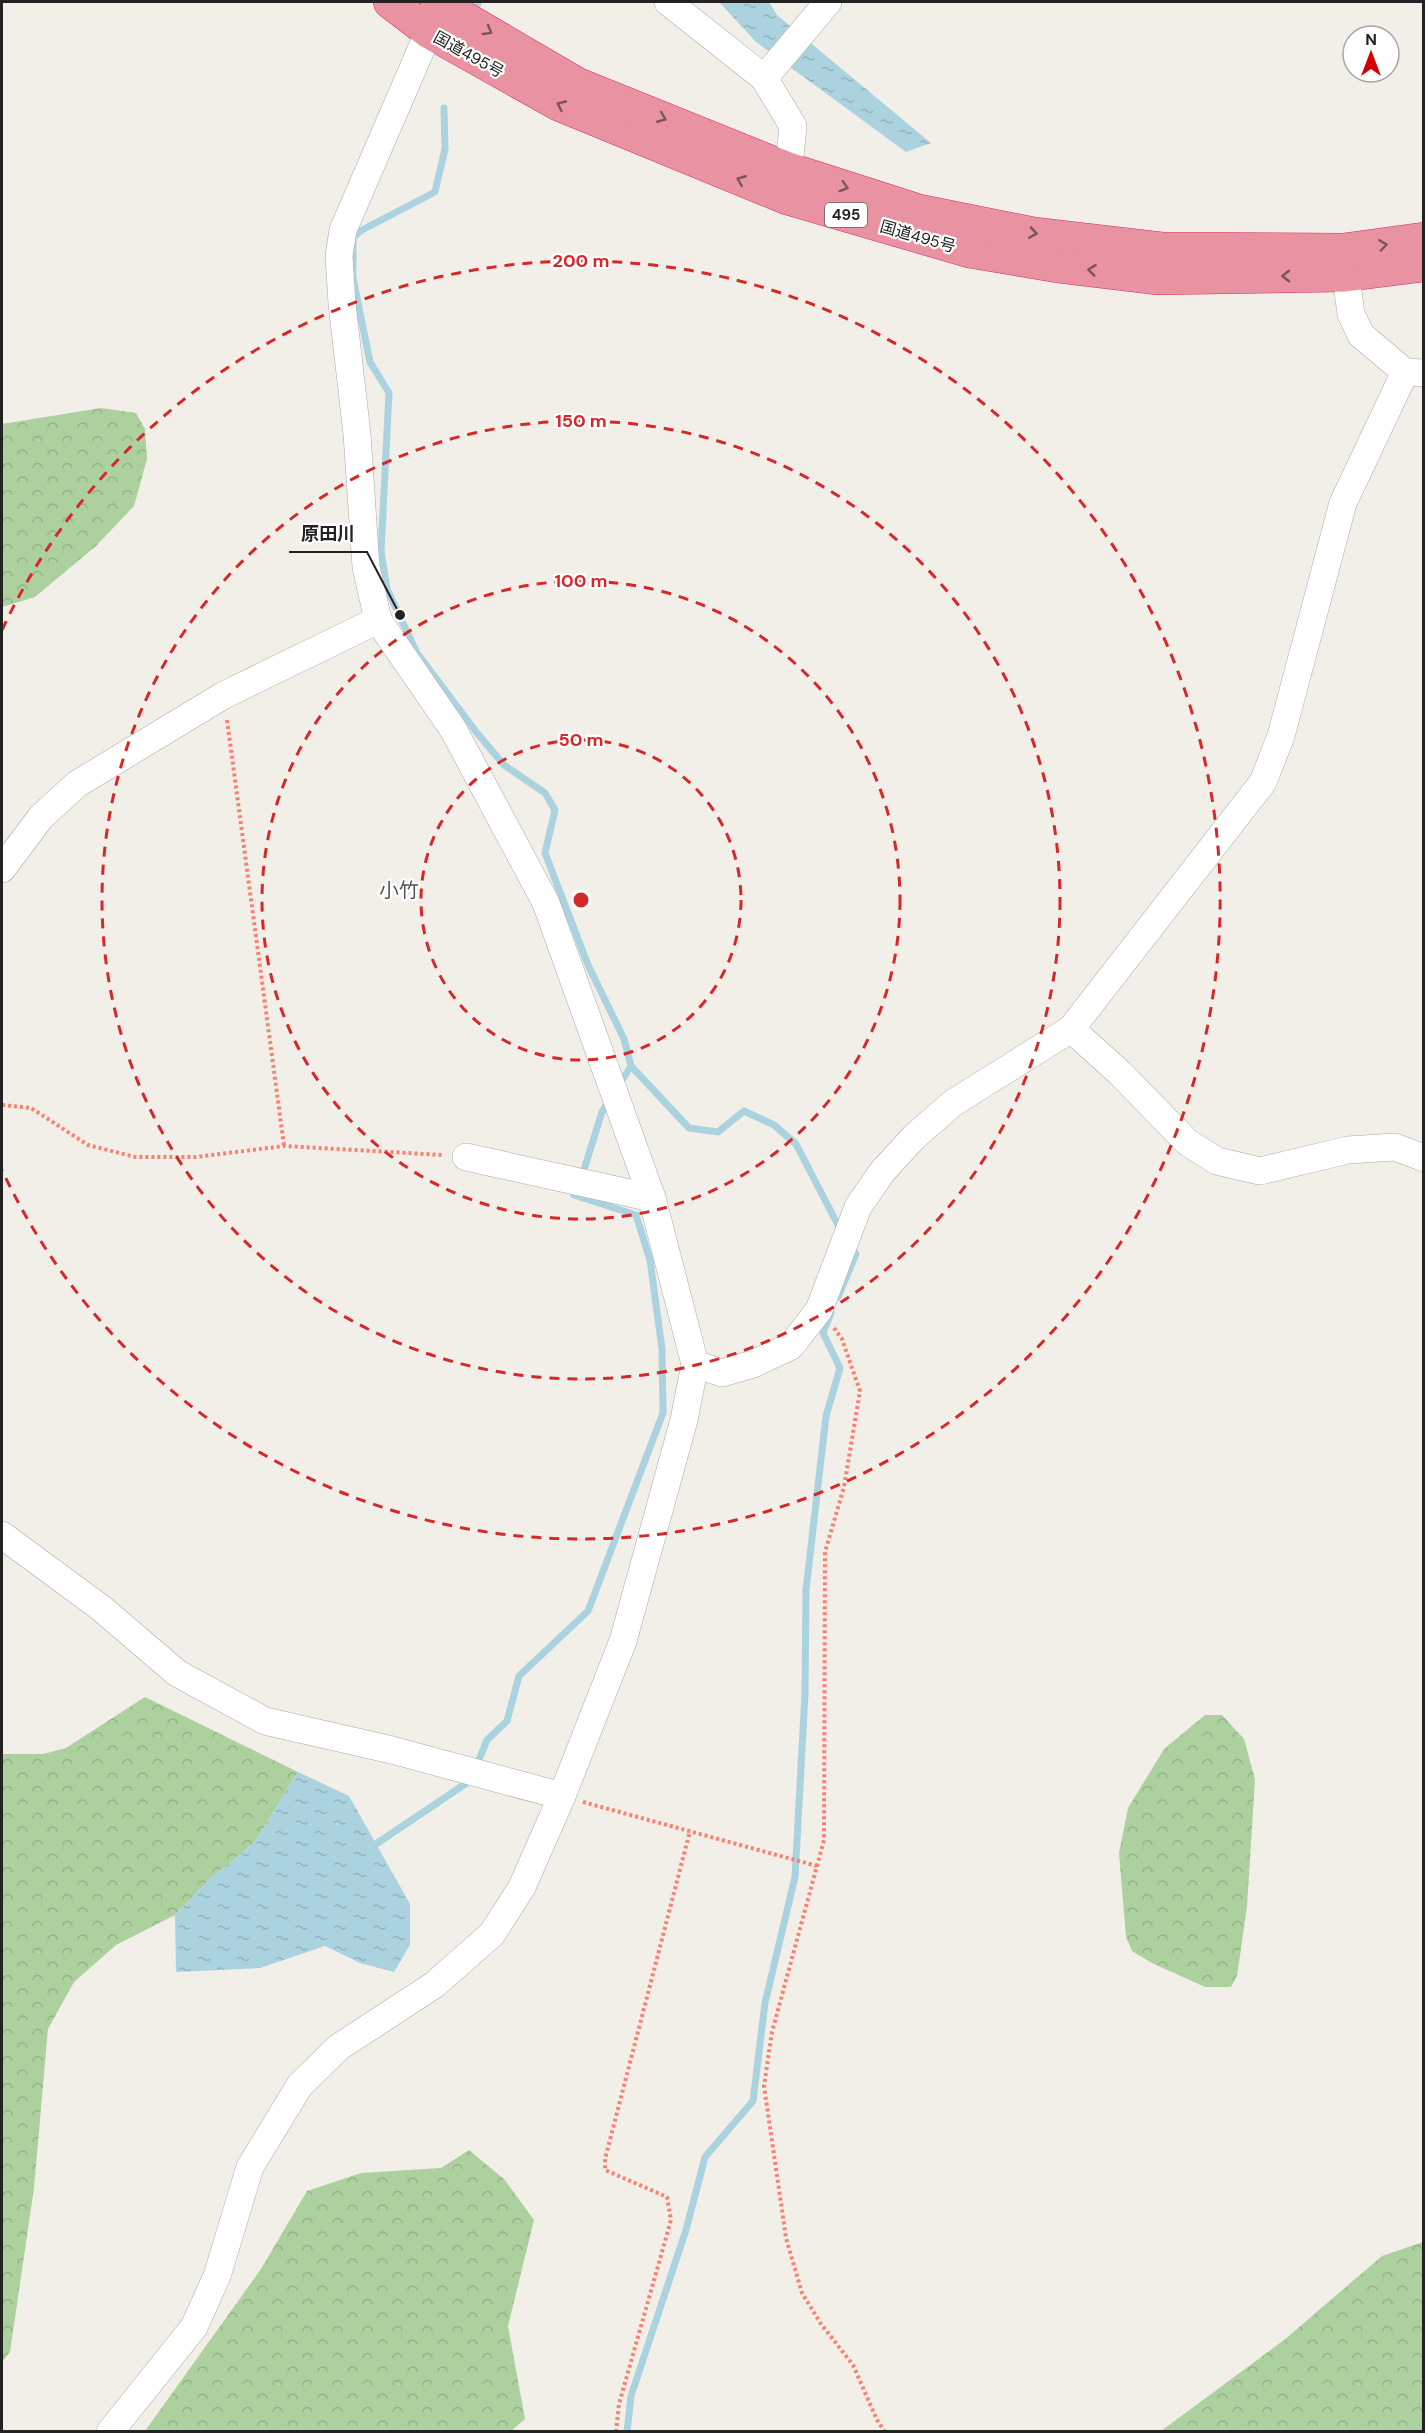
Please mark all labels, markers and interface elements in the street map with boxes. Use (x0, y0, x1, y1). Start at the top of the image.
one-way arrow (482, 24, 492, 36)
north arrow (1341, 24, 1401, 84)
street label: 国道495号 (430, 26, 508, 82)
text: N (1365, 29, 1377, 50)
one-way arrow (557, 100, 568, 112)
one-way arrow (656, 111, 667, 123)
one-way arrow (737, 175, 748, 187)
one-way arrow (838, 180, 849, 192)
road number: 495 (825, 203, 867, 227)
street label: 国道495号 (878, 216, 958, 257)
one-way arrow (1028, 226, 1038, 239)
one-way arrow (1378, 239, 1388, 251)
text: 200 m (553, 249, 609, 273)
one-way arrow (1087, 265, 1096, 277)
one-way arrow (1282, 270, 1291, 282)
text: 150 m (555, 409, 607, 433)
callout: 原田川 (289, 516, 367, 552)
text: 原田川 (301, 522, 355, 546)
text: 100 m (554, 569, 608, 593)
text: 50 m (558, 728, 604, 752)
district label: 小竹 (379, 877, 419, 903)
centre of rings (571, 890, 591, 910)

